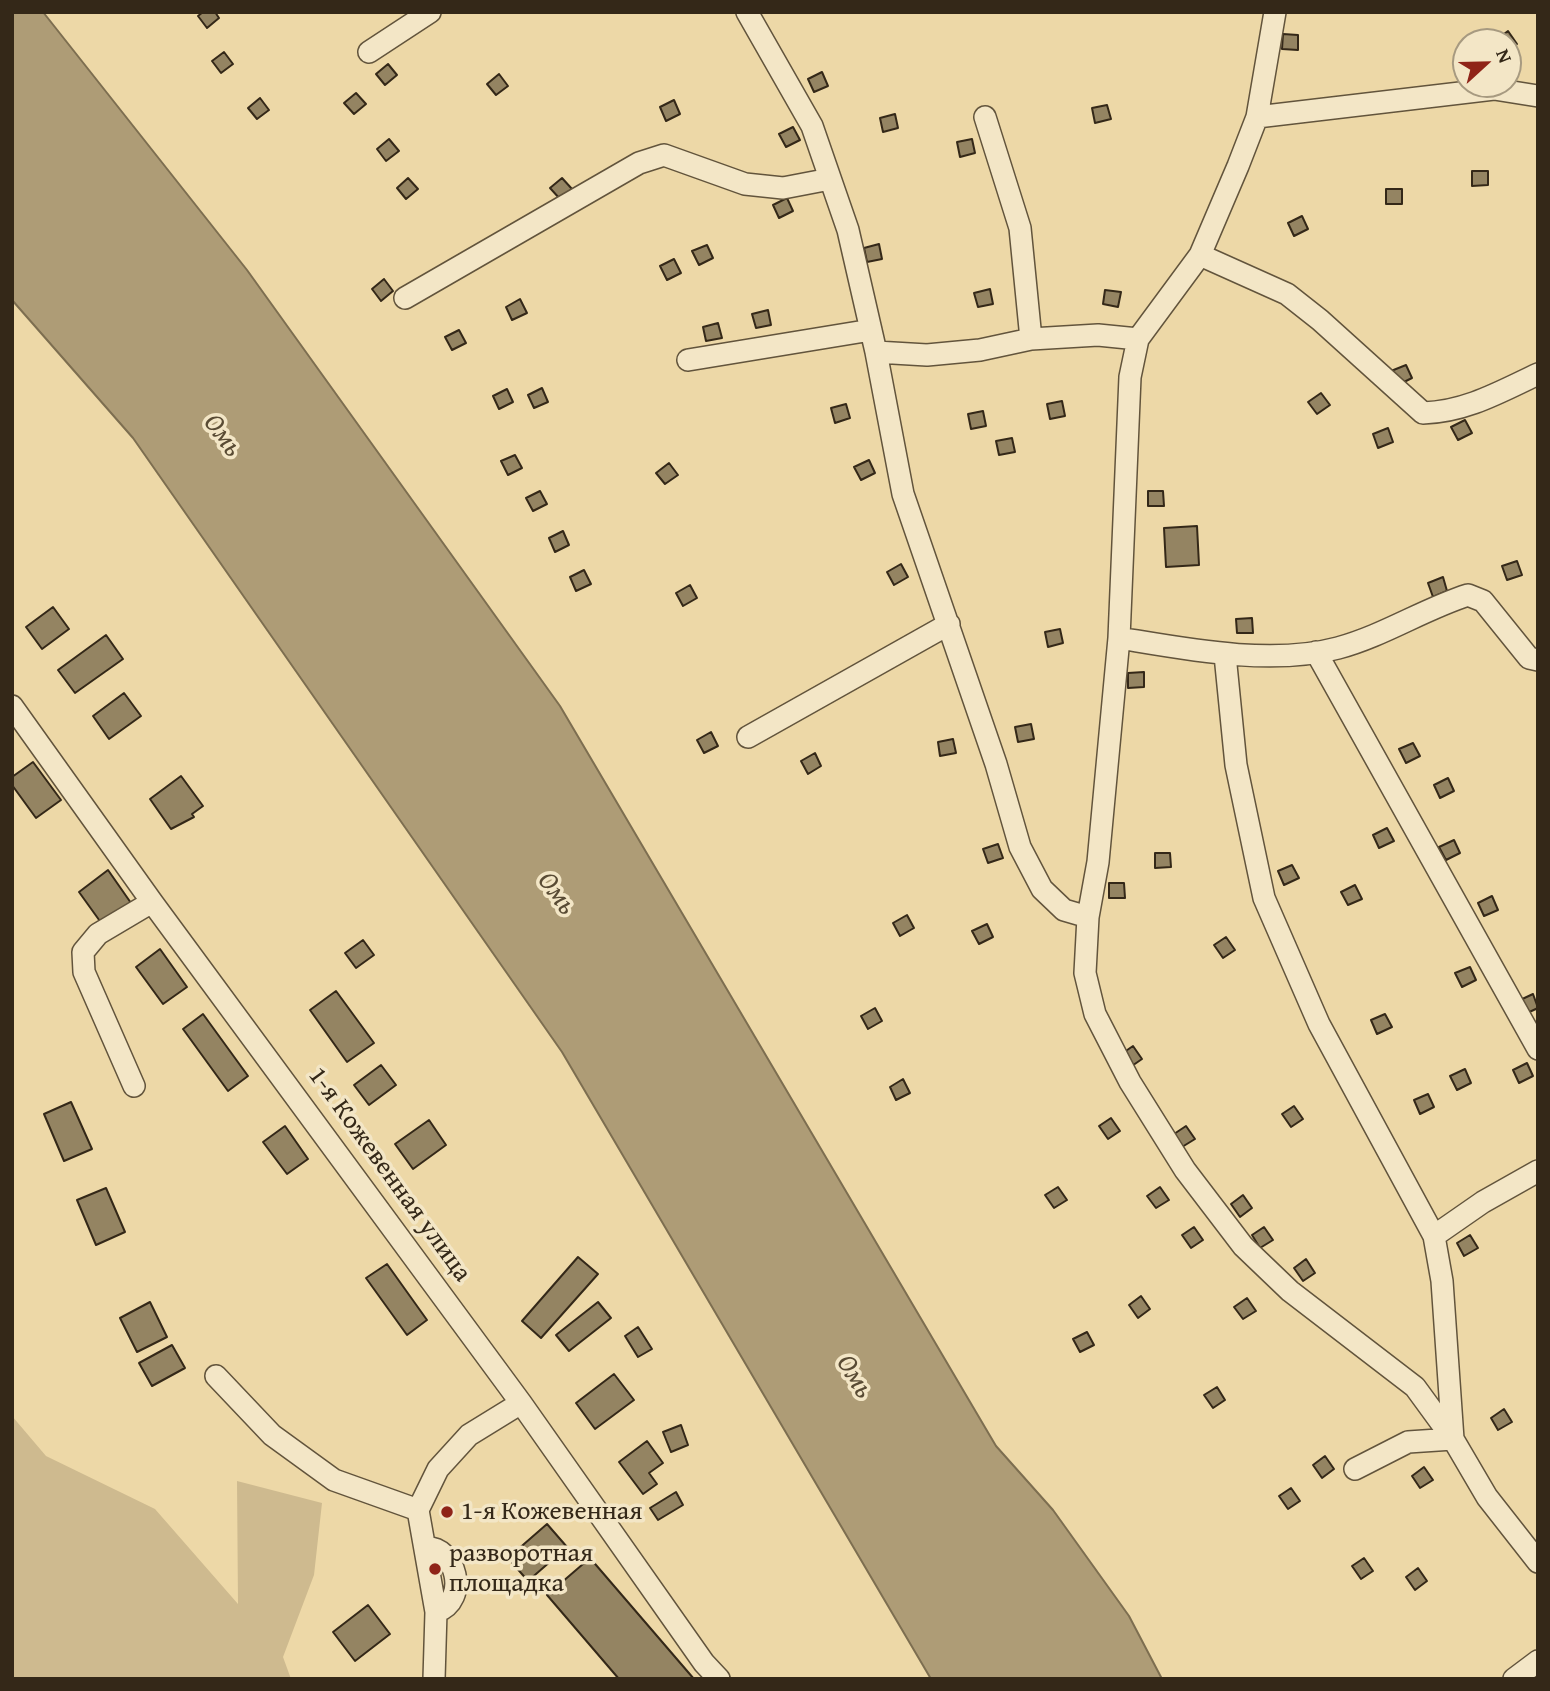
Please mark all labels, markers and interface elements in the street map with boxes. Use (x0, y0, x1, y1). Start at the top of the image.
north arrow (1452, 28, 1522, 98)
text: N (1489, 45, 1520, 67)
water label: Омь (195, 408, 249, 464)
water label: Омь (529, 866, 583, 922)
street label: 1-я Кожевенная улица (301, 1062, 477, 1288)
water label: Омь (828, 1349, 880, 1405)
place label: 1-я Кожевенная (461, 1496, 642, 1528)
marker: 1-я Кожевенная (439, 1504, 455, 1520)
place label: разворотная площадка (449, 1538, 593, 1600)
marker: разворотная площадка (427, 1561, 443, 1577)

